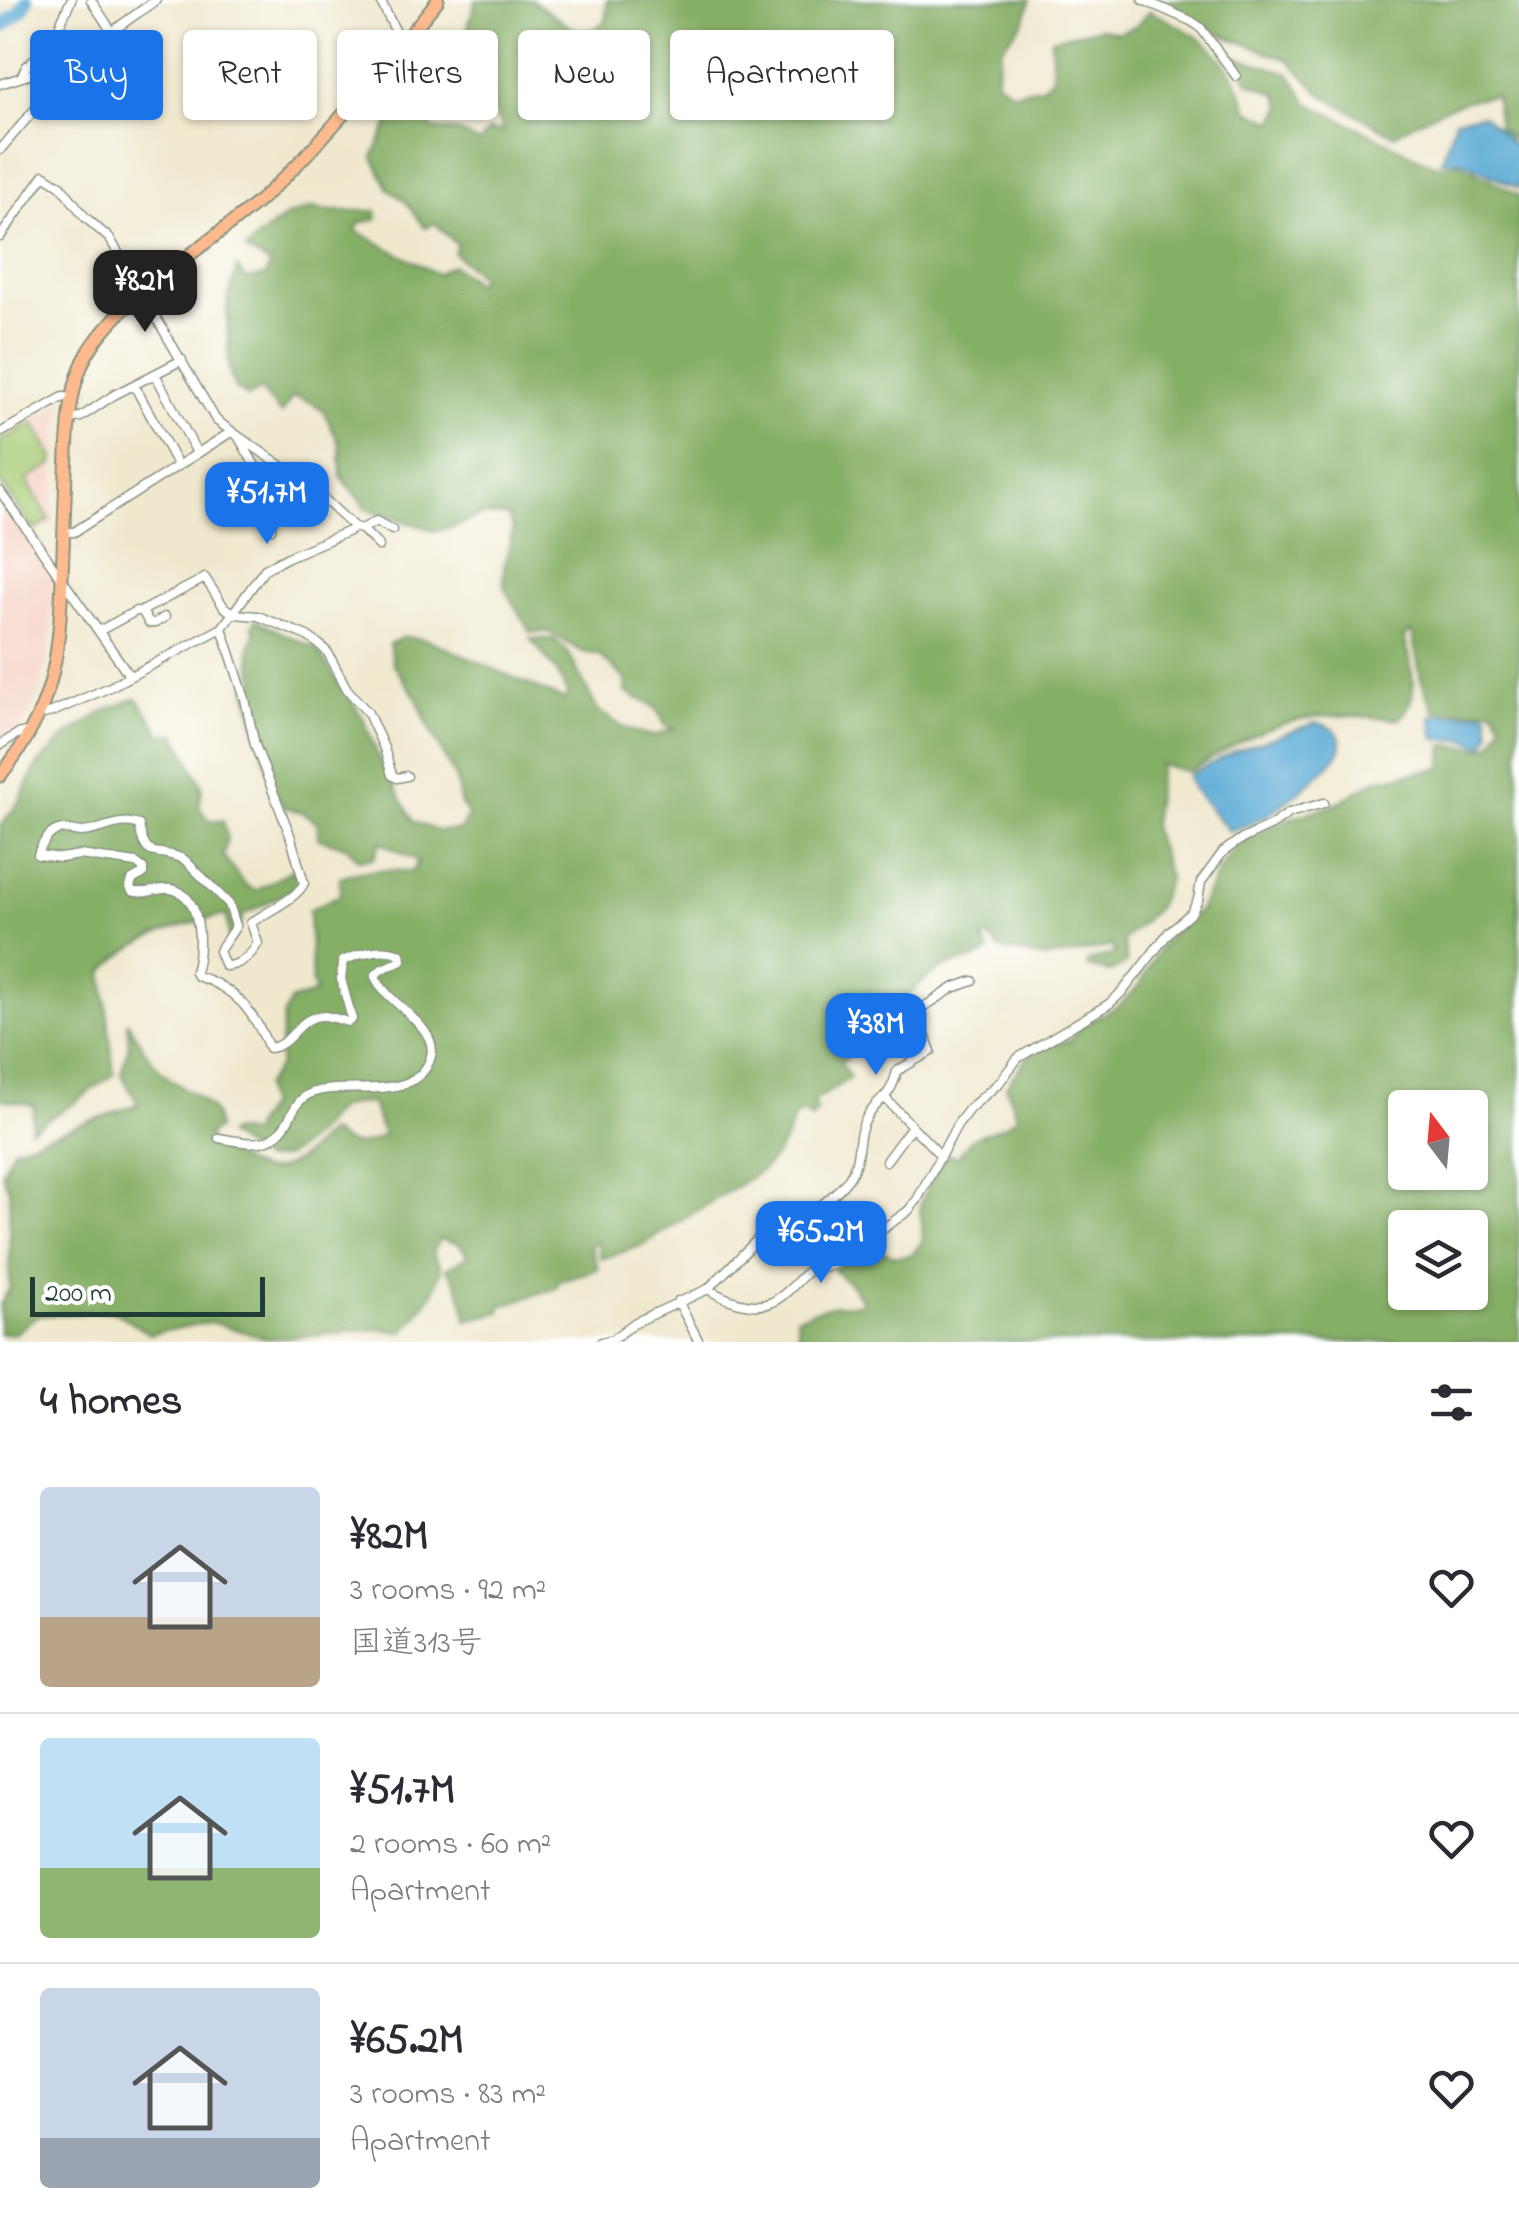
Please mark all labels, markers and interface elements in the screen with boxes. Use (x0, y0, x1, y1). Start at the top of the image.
chip: Buy (30, 30, 163, 120)
chip: Rent (183, 30, 317, 120)
chip: Filters (337, 30, 498, 120)
chip: New (518, 30, 650, 120)
chip: Apartment (670, 30, 894, 120)
pin: ¥82M (86, 250, 204, 335)
text: ¥82M (115, 259, 175, 306)
pin: ¥51.7M (186, 462, 348, 547)
text: ¥51.7M (227, 471, 307, 518)
pin: ¥38M (817, 993, 935, 1078)
text: ¥38M (847, 1002, 905, 1049)
north arrow (1388, 1090, 1488, 1190)
map controls (1388, 1090, 1488, 1310)
pin: ¥65.2M (740, 1201, 902, 1286)
text: ¥65.2M (778, 1210, 864, 1257)
button: layers (1388, 1210, 1488, 1310)
scale bar (30, 1272, 265, 1316)
text: 200 m (45, 1274, 112, 1315)
text: 4 homes (40, 1372, 182, 1433)
icon: filters (1424, 1375, 1479, 1430)
text: ¥82M (350, 1507, 429, 1568)
icon: home (120, 1527, 240, 1647)
icon: heart (1424, 1560, 1479, 1615)
text: 3 rooms · 92 m² (350, 1568, 546, 1615)
text: 国道313号 (350, 1621, 483, 1668)
text: ¥51.7M (350, 1761, 455, 1822)
icon: home (120, 1778, 240, 1898)
icon: heart (1424, 1811, 1479, 1866)
text: 2 rooms · 60 m² (350, 1822, 551, 1869)
text: Apartment (350, 1869, 491, 1916)
text: ¥65.2M (350, 2011, 464, 2072)
icon: home (120, 2028, 240, 2148)
icon: heart (1424, 2061, 1479, 2116)
text: 3 rooms · 83 m² (350, 2072, 546, 2119)
text: Apartment (350, 2119, 491, 2166)

